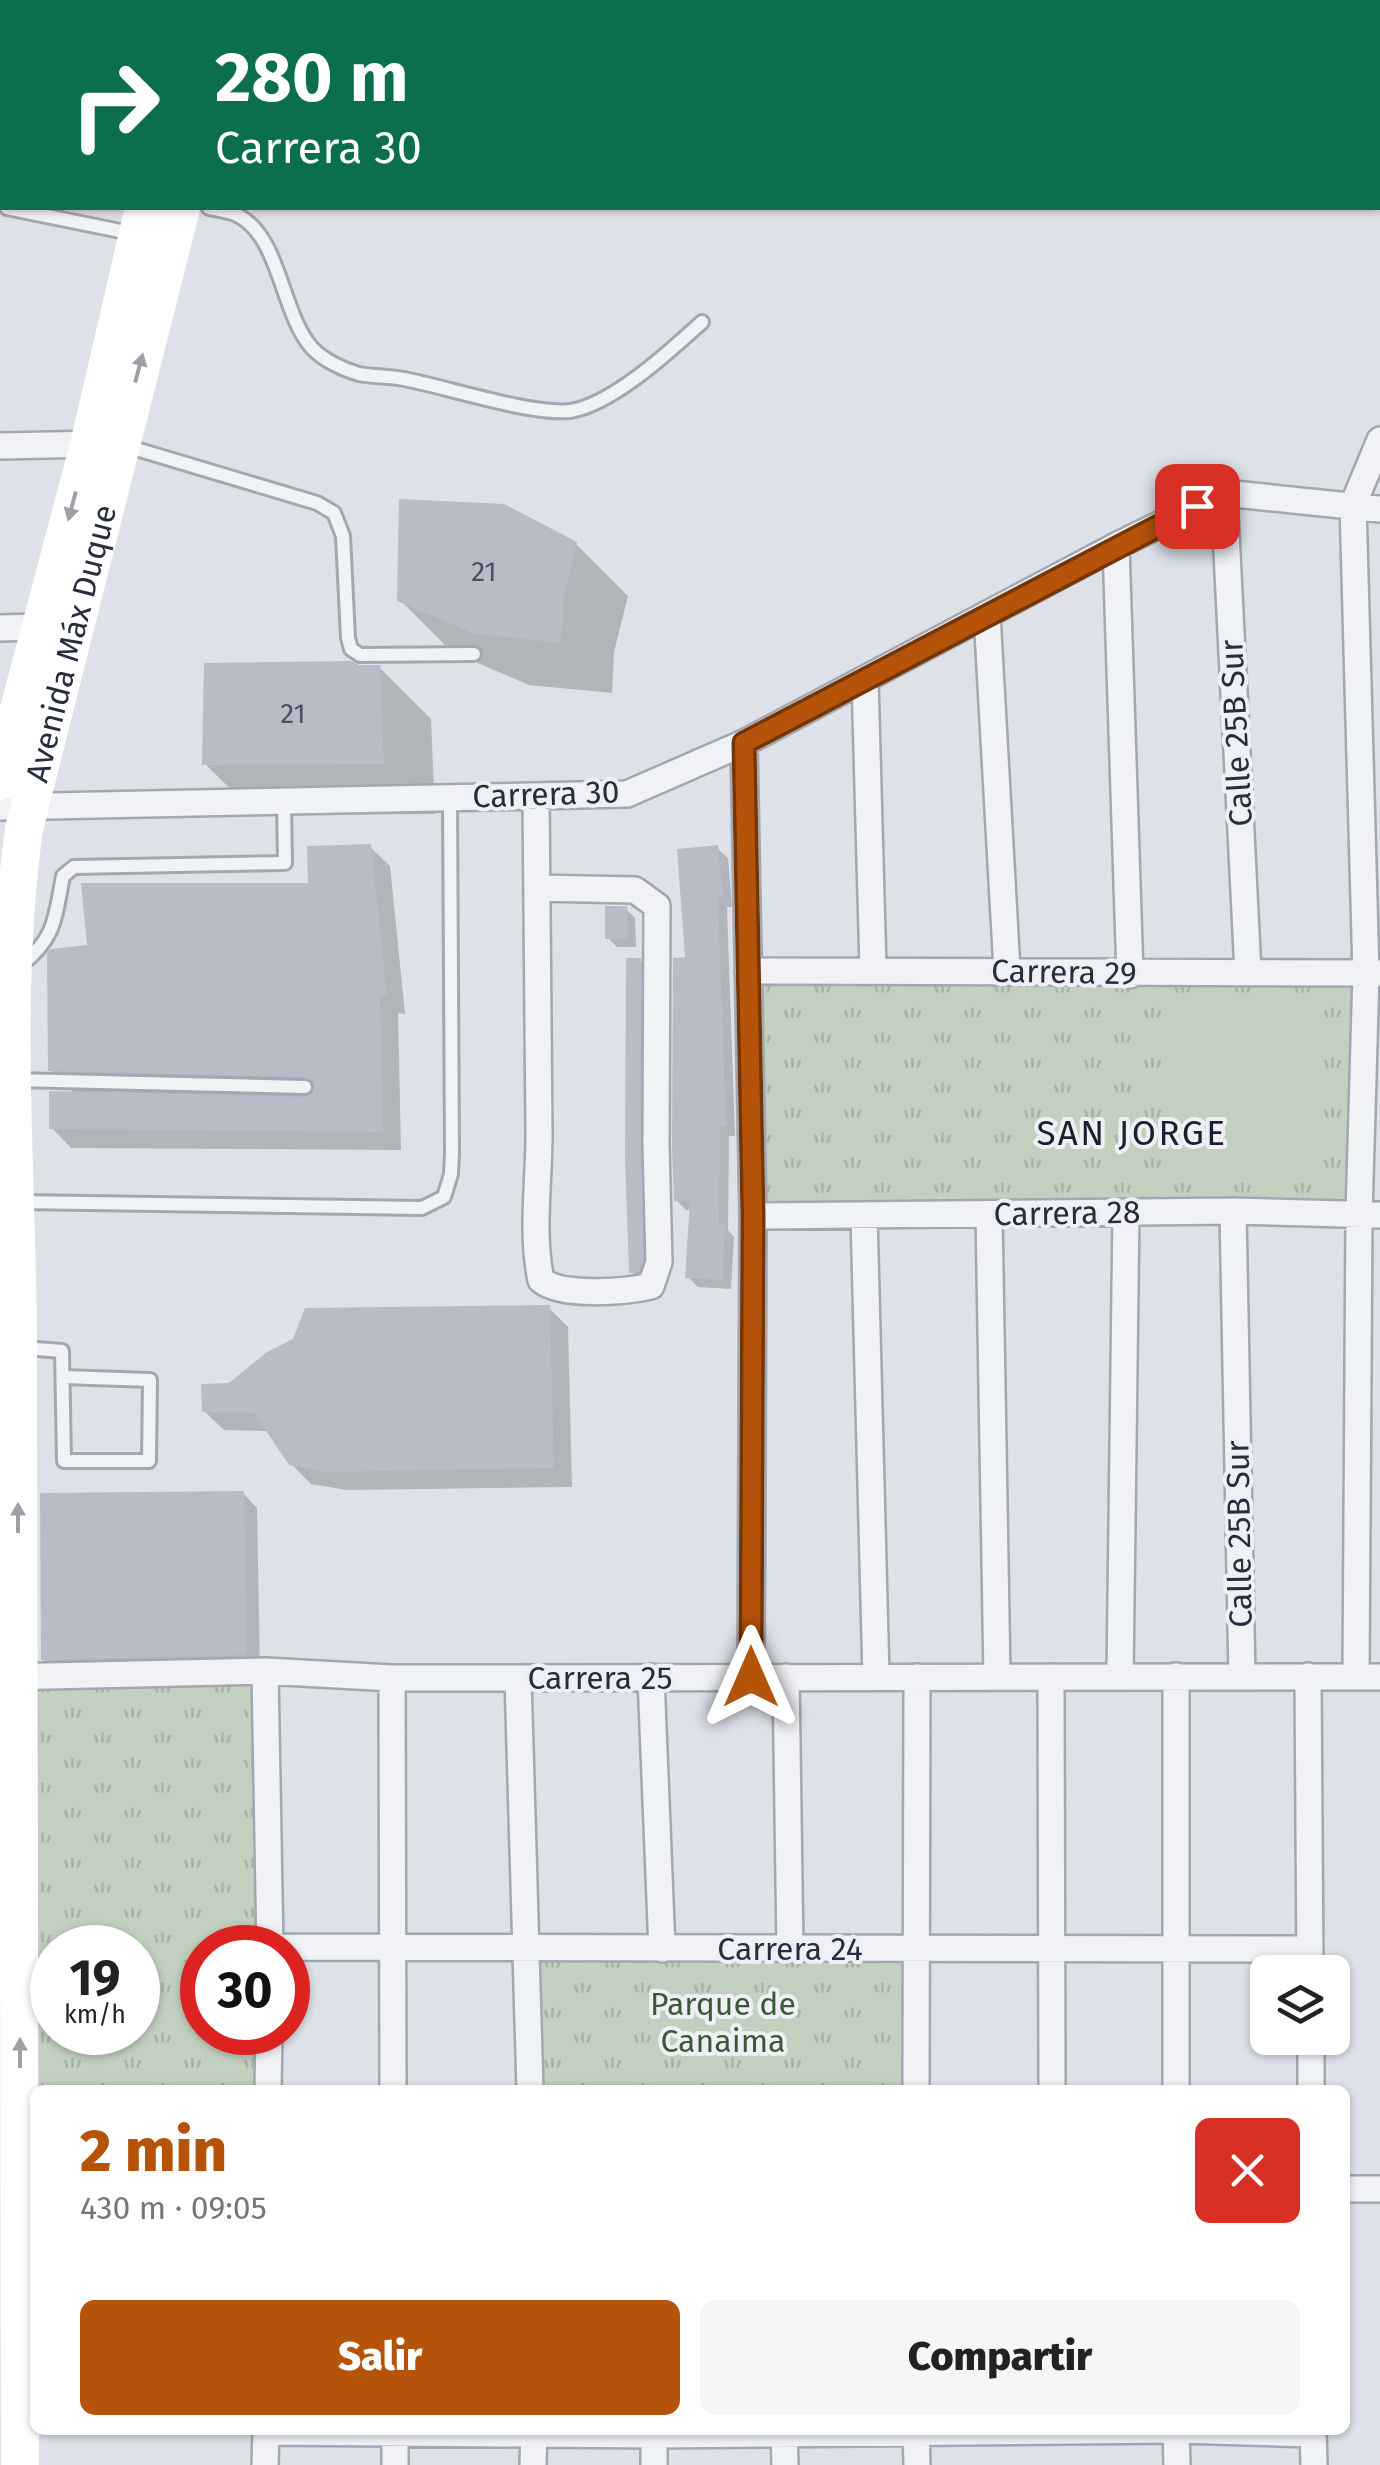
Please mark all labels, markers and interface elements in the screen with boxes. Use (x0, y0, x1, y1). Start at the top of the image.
text: 280 m (215, 36, 409, 120)
icon: right (50, 40, 180, 170)
text: Carrera 30 (215, 121, 422, 175)
one-way arrow (132, 352, 147, 383)
pin (1155, 464, 1240, 549)
icon: arrive (1170, 479, 1225, 534)
one-way arrow (63, 491, 79, 522)
street label: Avenida Máx Duque (18, 501, 124, 786)
house number: 21 (471, 555, 497, 588)
street label: Calle 25B Sur (1212, 638, 1260, 828)
house number: 21 (280, 697, 306, 730)
street label: Carrera 30 (472, 772, 620, 816)
street label: Carrera 29 (991, 952, 1137, 992)
district label: SAN JORGE (1036, 1112, 1228, 1154)
street label: Carrera 28 (993, 1193, 1141, 1233)
street label: Calle 25B Sur (1218, 1439, 1260, 1628)
one-way arrow (10, 1501, 26, 1533)
position arrow (699, 1625, 803, 1729)
street label: Carrera 25 (527, 1659, 673, 1697)
speed limit sign: 30 (180, 1925, 310, 2055)
street label: Carrera 24 (717, 1930, 863, 1968)
text: 19 (69, 1948, 121, 2008)
map controls (1250, 1955, 1350, 2055)
button: layers (1250, 1955, 1350, 2055)
park label: Parque de Canaima (650, 1985, 796, 2060)
text: km/h (64, 2000, 126, 2030)
one-way arrow (11, 2036, 27, 2068)
text: 2 min (80, 2115, 227, 2187)
button: close (1195, 2118, 1300, 2223)
text: 430 m · 09:05 (80, 2189, 267, 2227)
button: Salir (80, 2300, 680, 2415)
button: Compartir (700, 2300, 1300, 2415)

